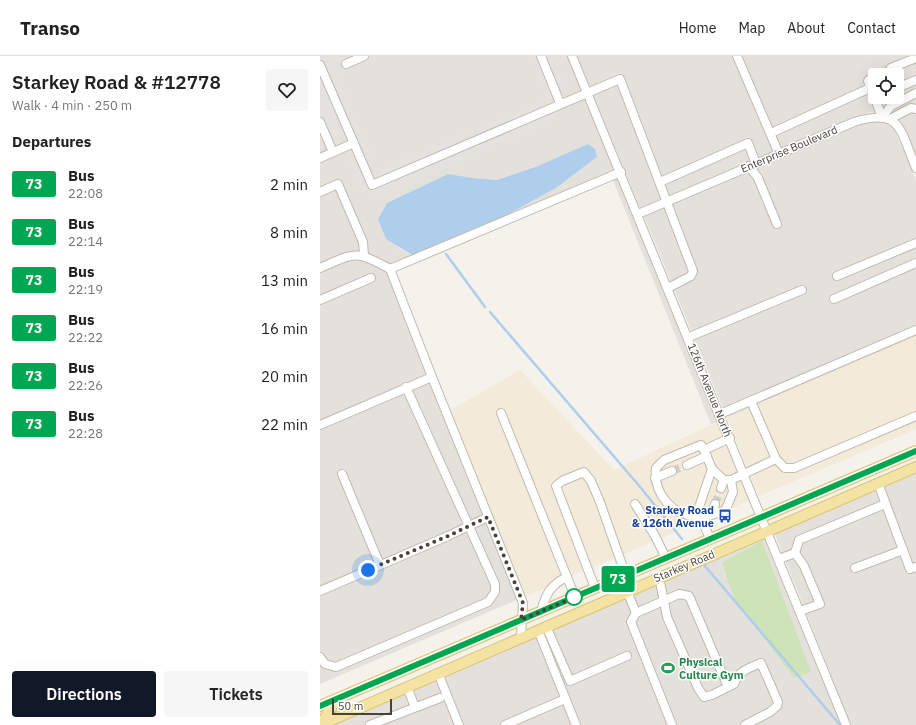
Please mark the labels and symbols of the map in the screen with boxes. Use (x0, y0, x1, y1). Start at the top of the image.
street label: Enterprise Boulevard (738, 122, 840, 176)
street label: 126th Avenue North (685, 341, 735, 439)
place label: Starkey Road & 126th Avenue (632, 503, 714, 530)
bus stop icon: Starkey Road & 126th Avenue (717, 508, 733, 524)
street label: Starkey Road (651, 547, 717, 585)
your location (358, 560, 378, 580)
line badge: 73 (600, 566, 636, 592)
unlabelled marker (565, 588, 583, 606)
place label: Physical Culture Gym (679, 655, 744, 682)
sports icon: Physical Culture Gym (660, 660, 676, 676)
scale bar (332, 697, 392, 716)

